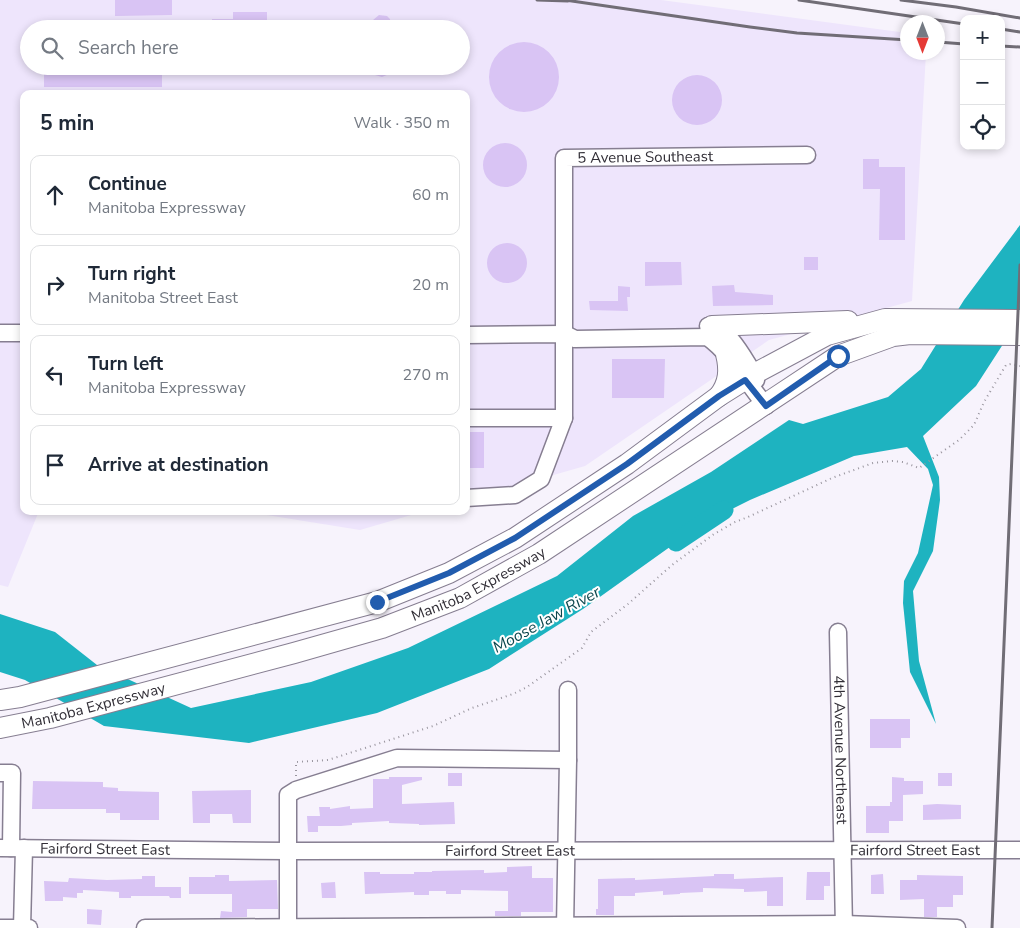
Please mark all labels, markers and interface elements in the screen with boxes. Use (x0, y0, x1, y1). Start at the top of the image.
north arrow (900, 15, 945, 60)
map controls (960, 15, 1005, 150)
button: + (960, 15, 1005, 60)
search box (20, 20, 470, 75)
icon: search (38, 34, 66, 62)
text: Search here (78, 35, 179, 61)
button: − (960, 60, 1005, 105)
button: locate (960, 105, 1005, 150)
text: 5 min (40, 109, 94, 137)
text: Walk · 350 m (354, 112, 450, 134)
street label: 5 Avenue Southeast (577, 146, 714, 168)
text: Continue (88, 171, 167, 197)
icon: ahead (41, 181, 69, 209)
text: 60 m (412, 184, 449, 206)
text: Manitoba Expressway (88, 197, 246, 219)
text: Turn right (88, 261, 175, 287)
icon: right (41, 271, 69, 299)
text: 20 m (412, 274, 449, 296)
text: Manitoba Street East (88, 287, 238, 309)
route start (827, 345, 850, 368)
text: Turn left (88, 351, 163, 377)
icon: left (41, 361, 69, 389)
text: 270 m (402, 364, 449, 386)
text: Manitoba Expressway (88, 377, 246, 399)
icon: arrive (41, 451, 69, 479)
text: Arrive at destination (88, 452, 269, 478)
street label: Manitoba Expressway (408, 542, 550, 626)
water label: Moose Jaw River (489, 581, 605, 659)
route end (366, 591, 389, 614)
street label: 4th Avenue Northeast (829, 675, 852, 825)
street label: Manitoba Expressway (20, 678, 168, 733)
street label: Fairford Street East (40, 838, 171, 860)
street label: Fairford Street East (850, 840, 981, 860)
street label: Fairford Street East (445, 841, 576, 861)

